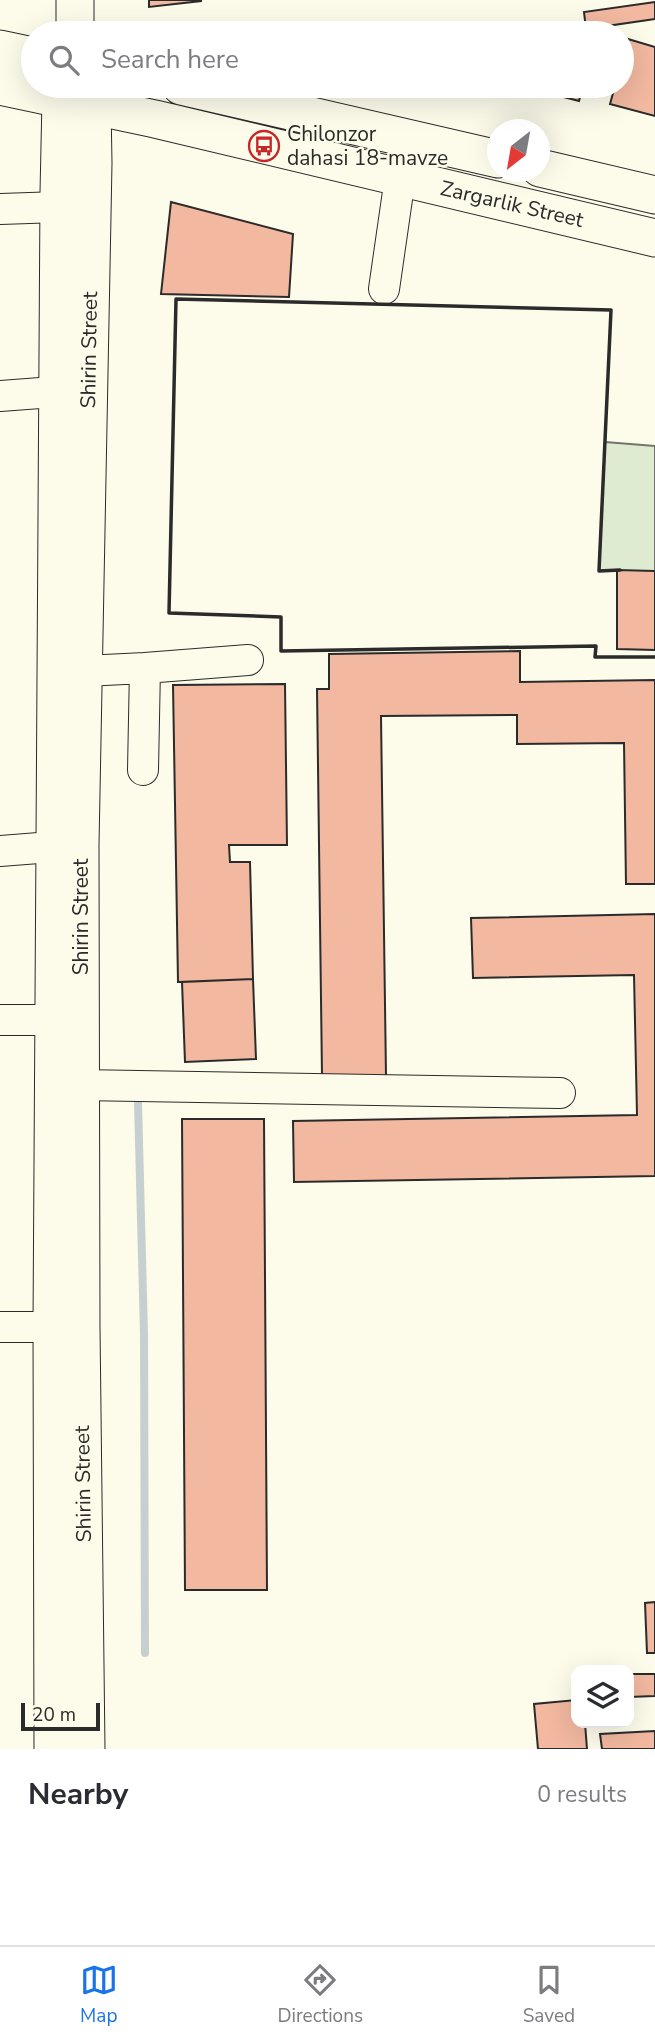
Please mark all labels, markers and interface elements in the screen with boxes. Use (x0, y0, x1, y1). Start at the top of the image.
search box (21, 21, 634, 98)
icon: search (45, 41, 83, 79)
text: Search here (101, 42, 239, 77)
north arrow (487, 119, 550, 182)
place label: Chilonzor dahasi 18-mavze (287, 120, 448, 172)
bus stop icon: Chilonzor dahasi 18-mavze (247, 129, 281, 163)
street label: Zargarlik Street (438, 174, 587, 234)
street label: Shirin Street (74, 291, 104, 409)
street label: Shirin Street (67, 858, 95, 975)
street label: Shirin Street (68, 1425, 98, 1543)
map controls (571, 1665, 634, 1728)
button: layers (571, 1665, 634, 1728)
scale bar (21, 1700, 100, 1732)
text: 20 m (32, 1702, 76, 1728)
text: Nearby (28, 1774, 128, 1815)
text: 0 results (537, 1779, 627, 1810)
tab: Map (80, 1961, 118, 2029)
tab: Directions (277, 1961, 363, 2029)
tab: Saved (523, 1961, 575, 2029)

